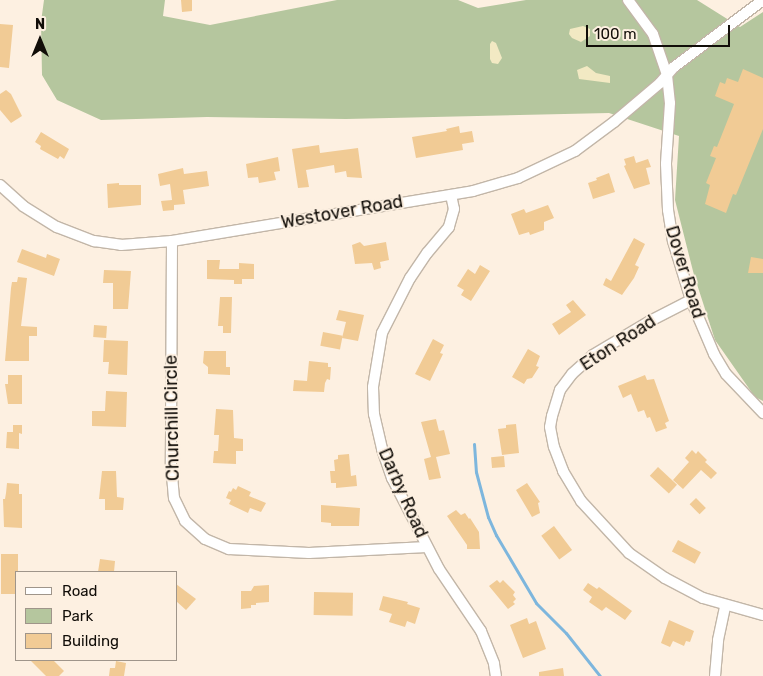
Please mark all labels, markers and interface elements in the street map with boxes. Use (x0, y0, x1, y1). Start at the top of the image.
north arrow (15, 15, 65, 65)
scale bar (588, 15, 732, 47)
text: N (35, 16, 45, 33)
text: 100 m (594, 25, 636, 43)
street label: Westover Road (279, 191, 405, 233)
street label: Dover Road (661, 223, 709, 321)
street label: Eton Road (576, 311, 660, 375)
street label: Churchill Circle (160, 355, 184, 481)
street label: Darby Road (374, 445, 432, 541)
legend (15, 571, 178, 661)
text: Road (62, 582, 98, 600)
text: Park (62, 607, 93, 625)
text: Building (62, 632, 119, 650)

